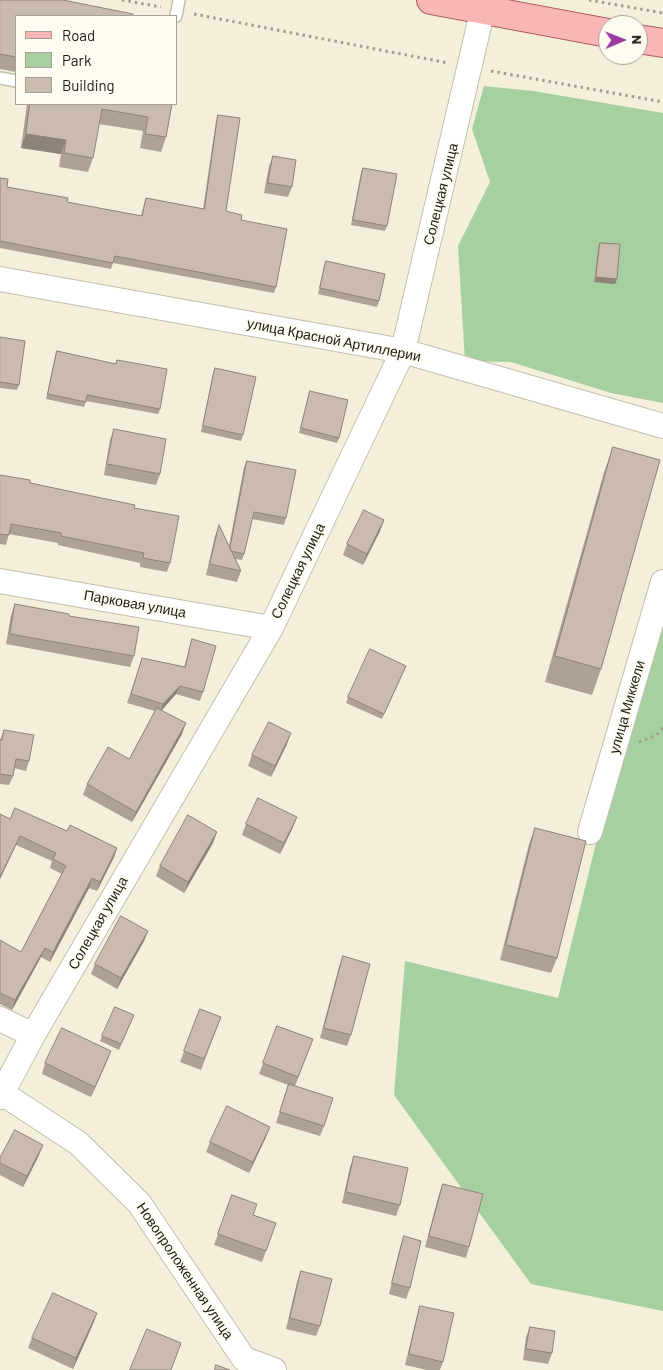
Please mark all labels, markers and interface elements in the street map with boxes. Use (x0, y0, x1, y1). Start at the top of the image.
legend (15, 15, 178, 105)
north arrow (598, 15, 648, 65)
text: Road (62, 26, 95, 44)
text: N (629, 35, 646, 45)
text: Park (62, 51, 91, 69)
text: Building (62, 76, 115, 94)
street label: Солецкая улица (420, 141, 462, 247)
street label: улица Красной Артиллерии (246, 315, 422, 365)
street label: Солецкая улица (268, 520, 328, 622)
street label: Парковая улица (83, 587, 187, 621)
street label: улица Миккели (606, 658, 648, 756)
street label: Солецкая улица (65, 873, 131, 973)
street label: Новопроложенная улица (133, 1200, 237, 1342)

